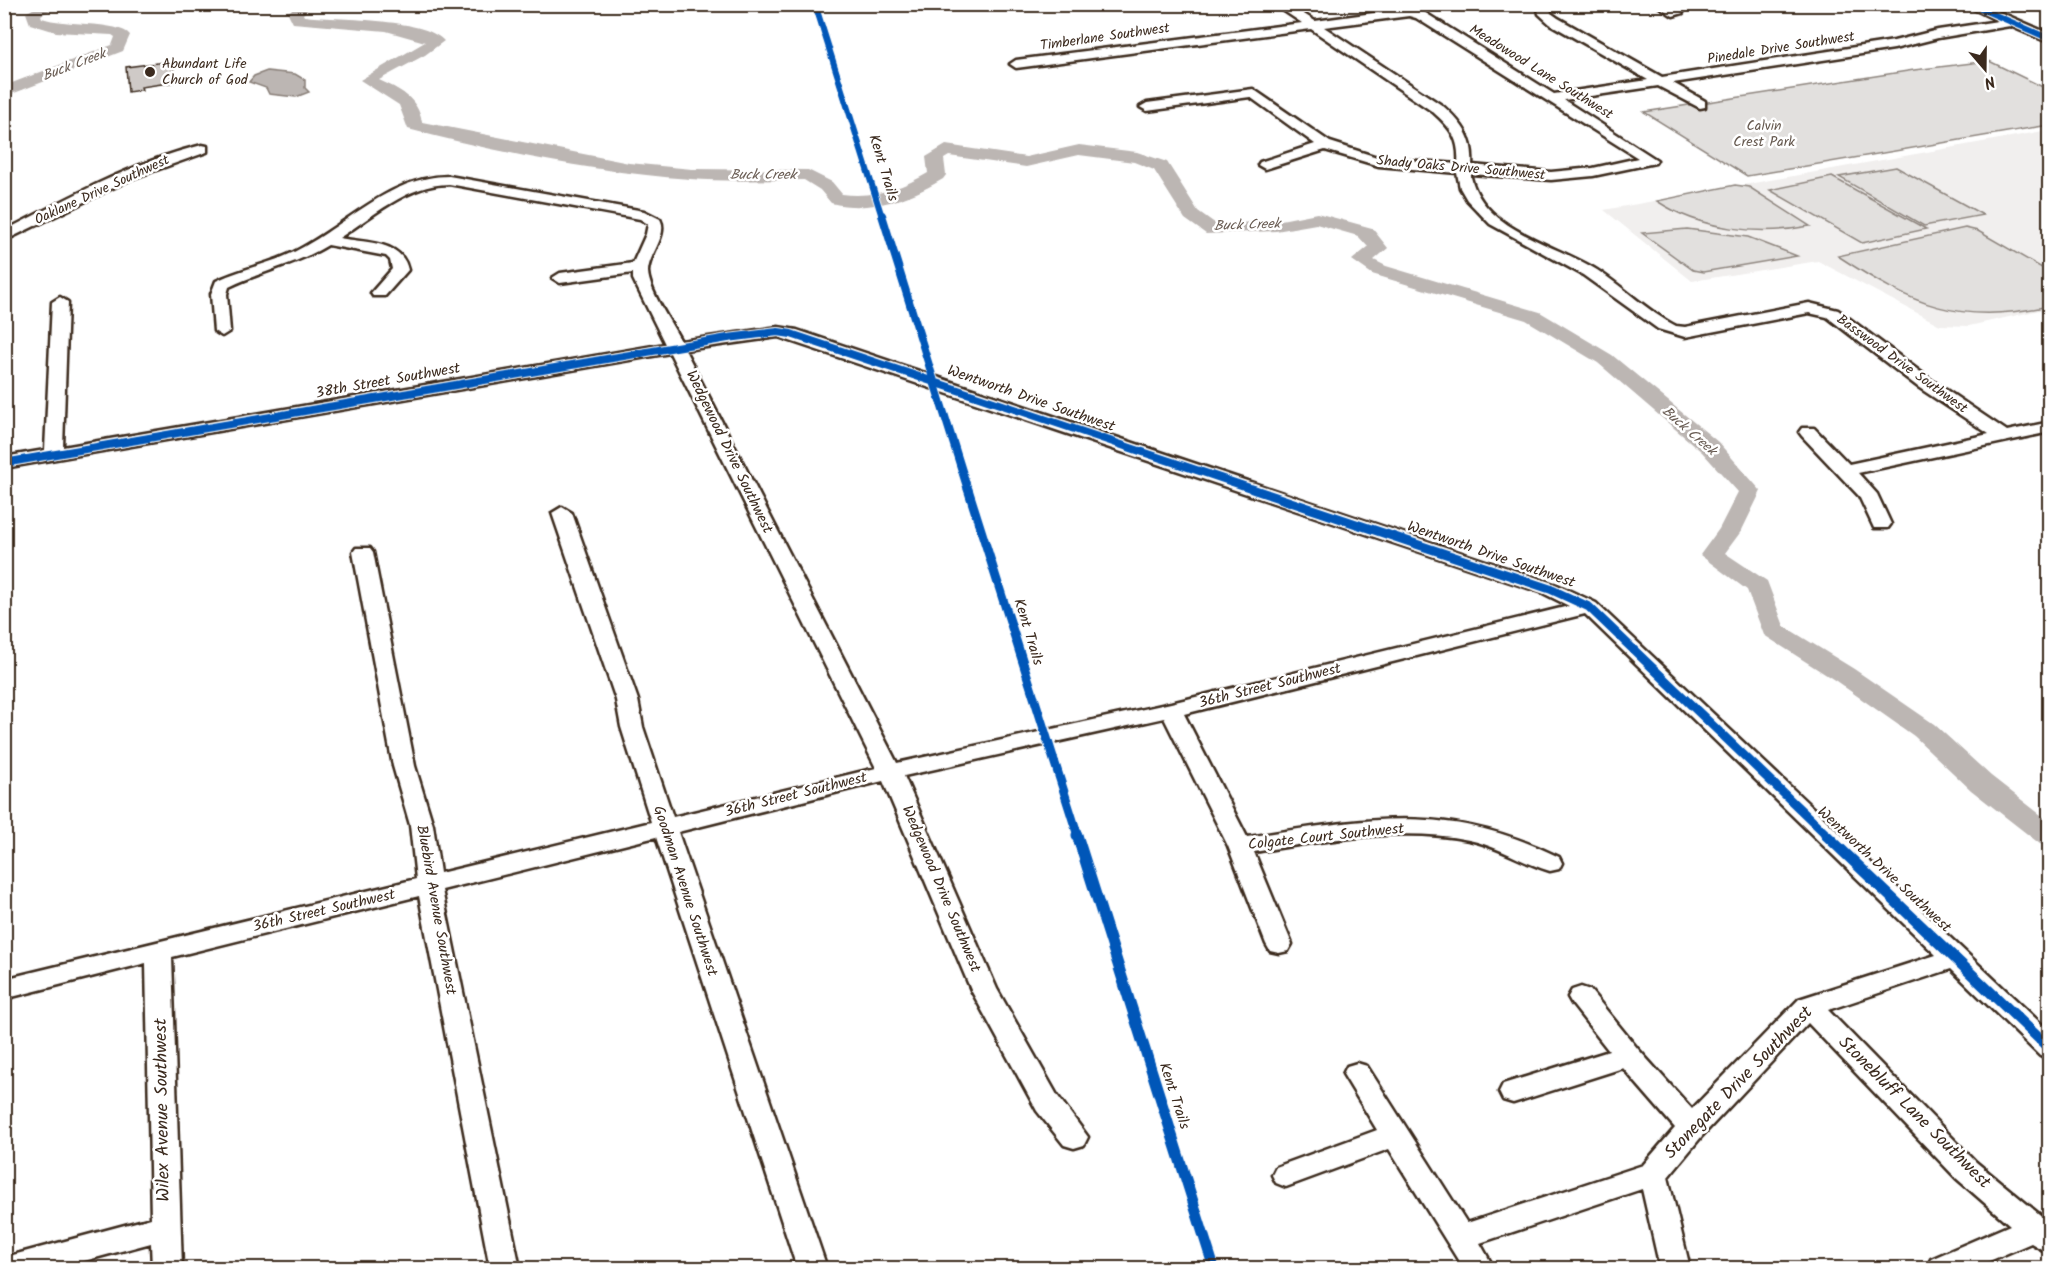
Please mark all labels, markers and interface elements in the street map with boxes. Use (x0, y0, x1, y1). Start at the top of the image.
street label: Timberlane Southwest (1039, 17, 1172, 57)
street label: Meadowood Lane Southwest (1465, 19, 1618, 126)
street label: Pinedale Drive Southwest (1706, 25, 1857, 71)
north arrow (1955, 39, 2015, 99)
water label: Buck Creek (39, 42, 111, 87)
place label: Abundant Life Church of God (162, 53, 249, 91)
marker: Abundant Life Church of God (143, 65, 157, 79)
text: N (1981, 68, 1999, 95)
park label: Calvin Crest Park (1733, 115, 1795, 153)
street label: Kent Trails (861, 131, 905, 205)
street label: Oaklane Drive Southwest (31, 149, 174, 231)
street label: Shady Oaks Drive Southwest (1376, 150, 1547, 186)
water label: Buck Creek (730, 164, 799, 186)
water label: Buck Creek (1214, 213, 1283, 237)
street label: Basswood Drive Southwest (1832, 309, 1973, 420)
street label: 38th Street Southwest (314, 356, 462, 406)
street label: Wentworth Drive Southwest (944, 359, 1118, 439)
street label: Wedgewood Drive Southwest (679, 366, 779, 538)
water label: Buck Creek (1657, 401, 1723, 463)
street label: Wentworth Drive Southwest (1404, 515, 1578, 595)
street label: Kent Trails (1006, 595, 1050, 669)
street label: 36th Street Southwest (1196, 657, 1344, 715)
street label: 36th Street Southwest (722, 766, 870, 824)
street label: Wentworth Drive Southwest (1811, 801, 1957, 939)
street label: Wedgewood Drive Southwest (895, 802, 987, 976)
street label: Goodman Avenue Southwest (646, 803, 724, 980)
street label: Colgate Court Southwest (1247, 817, 1405, 857)
street label: Bluebird Avenue Southwest (409, 823, 463, 997)
street label: 36th Street Southwest (250, 883, 398, 939)
street label: Stonegate Drive Southwest (1658, 999, 1821, 1167)
street label: Wilex Avenue Southwest (147, 1017, 179, 1202)
street label: Stonebluff Lane Southwest (1831, 1030, 1998, 1197)
street label: Kent Trails (1152, 1059, 1196, 1133)

